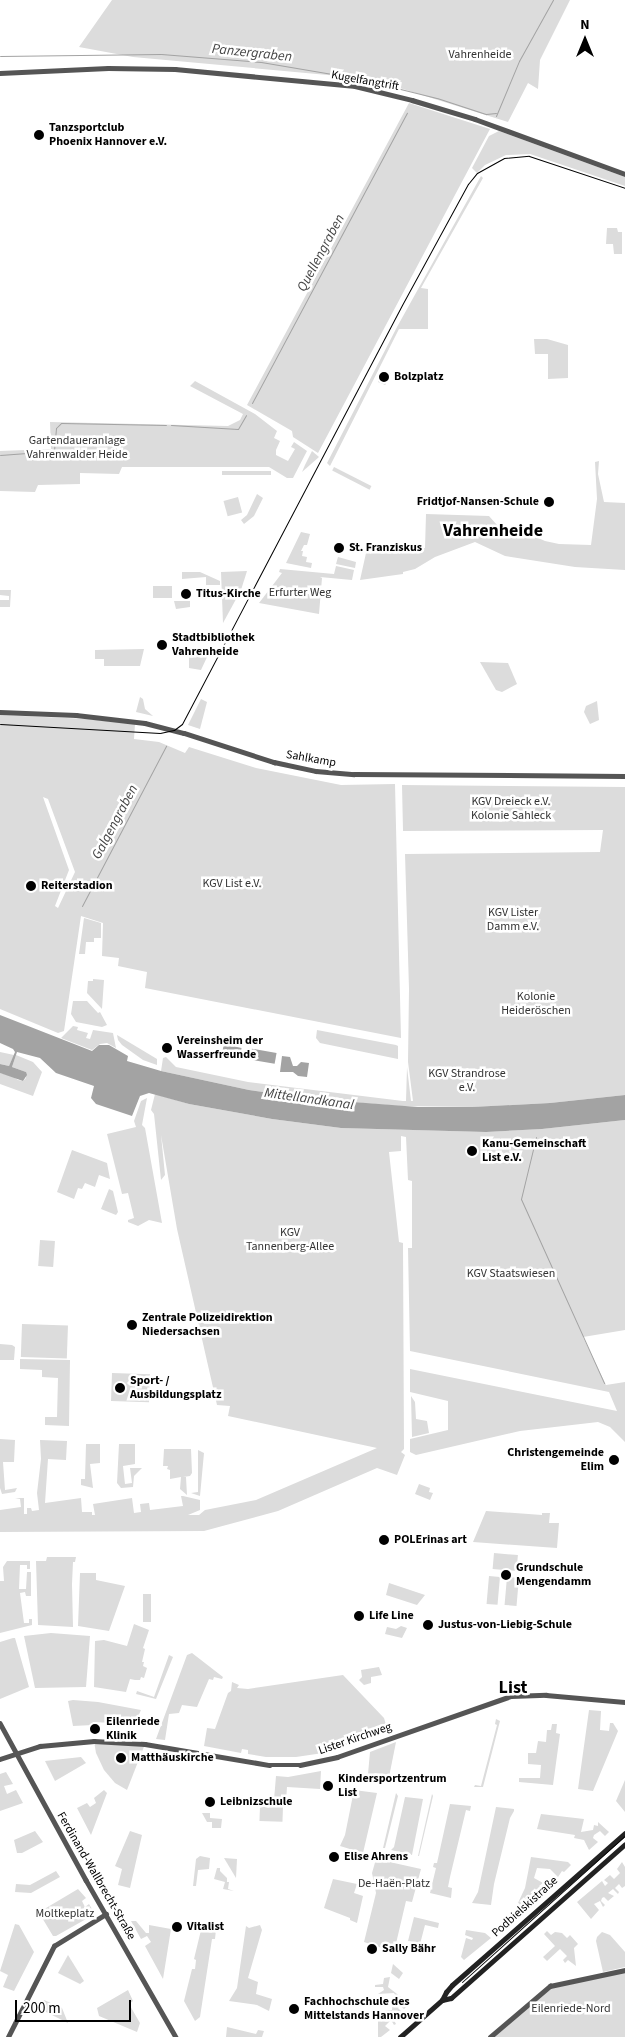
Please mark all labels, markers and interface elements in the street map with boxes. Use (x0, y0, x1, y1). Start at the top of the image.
north arrow (560, 15, 610, 65)
text: N (580, 15, 590, 35)
water label: Panzergraben (211, 40, 293, 66)
park label: Vahrenheide (448, 48, 512, 62)
street label: Kugelfangtrift (330, 68, 400, 94)
place label: Tanzsportclub Phoenix Hannover e.V. (49, 121, 167, 149)
marker: Tanzsportclub Phoenix Hannover e.V. (33, 129, 45, 141)
water label: Quellengraben (294, 212, 348, 294)
place label: Bolzplatz (394, 370, 443, 384)
marker: Bolzplatz (378, 371, 390, 383)
park label: Gartendaueranlage Vahrenwalder Heide (26, 434, 128, 462)
place label: Fridtjof-Nansen-Schule (417, 495, 539, 509)
marker: Fridtjof-Nansen-Schule (543, 496, 555, 508)
district label: Vahrenheide (443, 520, 543, 542)
place label: St. Franziskus (349, 541, 422, 555)
marker: St. Franziskus (333, 542, 345, 554)
park label: Erfurter Weg (269, 586, 331, 600)
place label: Titus-Kirche (196, 587, 261, 601)
marker: Titus-Kirche (180, 588, 192, 600)
place label: Stadtbibliothek Vahrenheide (172, 631, 255, 659)
marker: Stadtbibliothek Vahrenheide (156, 639, 168, 651)
street label: Sahlkamp (285, 748, 337, 770)
water label: Galgengraben (88, 782, 142, 862)
park label: KGV Dreieck e.V. Kolonie Sahleck (471, 795, 551, 823)
park label: KGV List e.V. (202, 877, 262, 891)
place label: Reiterstadion (41, 879, 112, 893)
marker: Reiterstadion (25, 880, 37, 892)
park label: KGV Lister Damm e.V. (487, 906, 539, 934)
park label: Kolonie Heideröschen (501, 990, 571, 1018)
place label: Vereinsheim der Wasserfreunde (177, 1034, 263, 1062)
marker: Vereinsheim der Wasserfreunde (161, 1042, 173, 1054)
park label: KGV Strandrose e.V. (428, 1067, 506, 1095)
water label: Mittellandkanal (263, 1084, 355, 1114)
place label: Kanu-Gemeinschaft List e.V. (482, 1137, 586, 1165)
marker: Kanu-Gemeinschaft List e.V. (466, 1145, 478, 1157)
park label: KGV Tannenberg-Allee (246, 1226, 334, 1254)
park label: KGV Staatswiesen (467, 1267, 555, 1281)
place label: Zentrale Polizeidirektion Niedersachsen (142, 1311, 273, 1339)
marker: Zentrale Polizeidirektion Niedersachsen (126, 1319, 138, 1331)
place label: Sport- / Ausbildungsplatz (130, 1374, 221, 1402)
marker: Sport- / Ausbildungsplatz (114, 1382, 126, 1394)
place label: Christengemeinde Elim (507, 1446, 604, 1474)
marker: Christengemeinde Elim (608, 1454, 620, 1466)
place label: POLErinas art (394, 1533, 467, 1547)
marker: POLErinas art (378, 1534, 390, 1546)
place label: Grundschule Mengendamm (516, 1561, 591, 1589)
marker: Grundschule Mengendamm (500, 1569, 512, 1581)
place label: Life Line (369, 1609, 414, 1623)
marker: Life Line (353, 1610, 365, 1622)
place label: Justus-von-Liebig-Schule (438, 1618, 572, 1632)
marker: Justus-von-Liebig-Schule (422, 1619, 434, 1631)
district label: List (499, 1677, 527, 1699)
place label: Eilenriede Klinik (106, 1715, 160, 1743)
street label: Lister Kirchweg (317, 1720, 393, 1758)
marker: Eilenriede Klinik (88, 1722, 102, 1736)
place label: Matthäuskirche (131, 1751, 214, 1765)
marker: Matthäuskirche (115, 1752, 127, 1764)
place label: Kindersportzentrum List (338, 1772, 446, 1800)
marker: Kindersportzentrum List (322, 1780, 334, 1792)
place label: Leibnizschule (220, 1795, 292, 1809)
marker: Leibnizschule (204, 1796, 216, 1808)
street label: Ferdinand-Wallbrecht-Straße (53, 1810, 139, 1942)
place label: Elise Ahrens (344, 1850, 408, 1864)
marker: Elise Ahrens (328, 1851, 340, 1863)
street label: Podbielskistraße (489, 1874, 561, 1940)
park label: De-Haën-Platz (358, 1877, 430, 1891)
park label: Moltkeplatz (36, 1907, 94, 1921)
place label: Vitalist (187, 1920, 224, 1934)
marker: Vitalist (171, 1921, 183, 1933)
place label: Sally Bähr (382, 1942, 436, 1956)
marker: Sally Bähr (366, 1943, 378, 1955)
scale bar (18, 1990, 134, 2022)
place label: Fachhochschule des Mittelstands Hannover (304, 1995, 424, 2023)
text: 200 m (23, 1998, 61, 2019)
park label: Eilenriede-Nord (531, 2002, 611, 2016)
marker: Fachhochschule des Mittelstands Hannover (288, 2003, 300, 2015)

